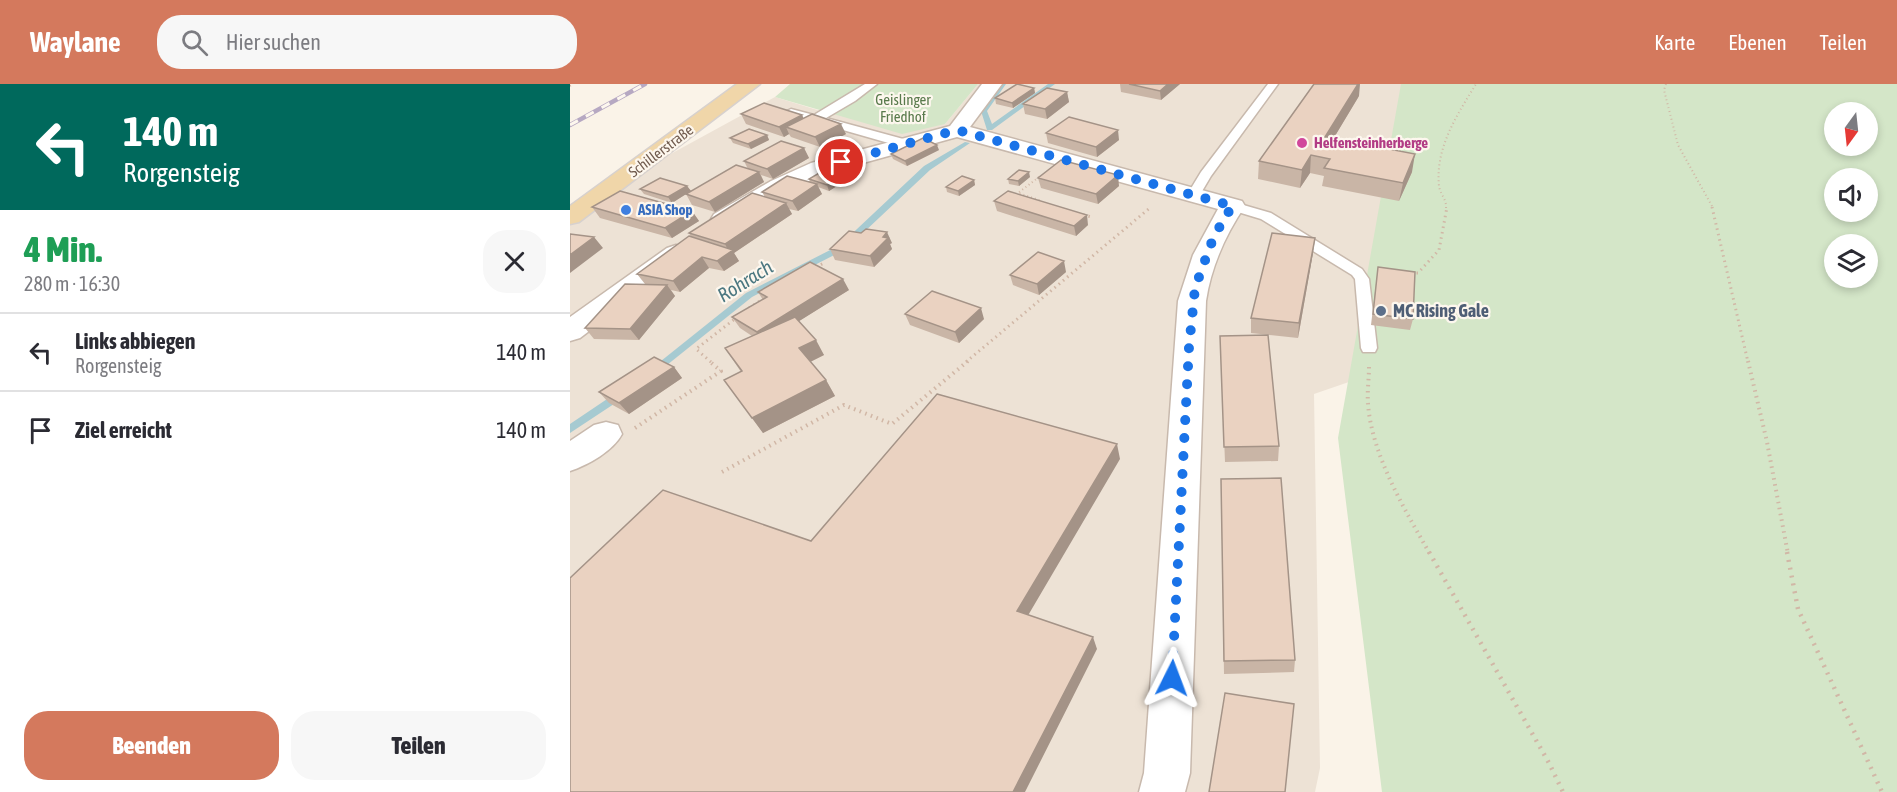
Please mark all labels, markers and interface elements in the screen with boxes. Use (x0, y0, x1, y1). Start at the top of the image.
search box (157, 15, 577, 69)
text: Waylane (30, 26, 121, 58)
icon: search (178, 26, 211, 59)
text: Hier suchen (226, 29, 321, 55)
text: Karte (1654, 30, 1695, 54)
text: Ebenen (1728, 30, 1787, 54)
text: Teilen (1820, 30, 1867, 54)
park label: Geislinger Friedhof (875, 91, 931, 125)
north arrow (1824, 102, 1878, 156)
map controls (1824, 102, 1878, 288)
text: 140 m (123, 107, 218, 155)
icon: left (24, 108, 102, 186)
street label: Schillerstraße (625, 121, 696, 180)
place label: Helfensteinherberge (1314, 134, 1428, 151)
pin (815, 136, 866, 187)
marker: Helfensteinherberge (1295, 136, 1309, 150)
icon: arrive (824, 145, 857, 178)
text: Rorgensteig (123, 157, 240, 188)
button: sound (1824, 168, 1878, 222)
place label: ASIA Shop (637, 201, 693, 218)
marker: ASIA Shop (619, 203, 633, 217)
text: 4 Min. (24, 228, 102, 270)
button: close (483, 230, 546, 293)
button: layers (1824, 234, 1878, 288)
water label: Rohrach (713, 255, 777, 306)
text: 280 m · 16:30 (24, 272, 120, 295)
place label: MC Rising Gale (1393, 300, 1489, 321)
marker: MC Rising Gale (1374, 304, 1388, 318)
text: Links abbiegen (75, 328, 196, 354)
icon: left (24, 336, 57, 369)
text: 140 m (496, 339, 546, 365)
text: Rorgensteig (75, 354, 162, 377)
icon: arrive (24, 414, 57, 447)
text: Ziel erreicht (75, 417, 172, 443)
text: 140 m (496, 417, 546, 443)
position arrow (1140, 646, 1204, 710)
button: Beenden (24, 711, 279, 780)
button: Teilen (291, 711, 546, 780)

